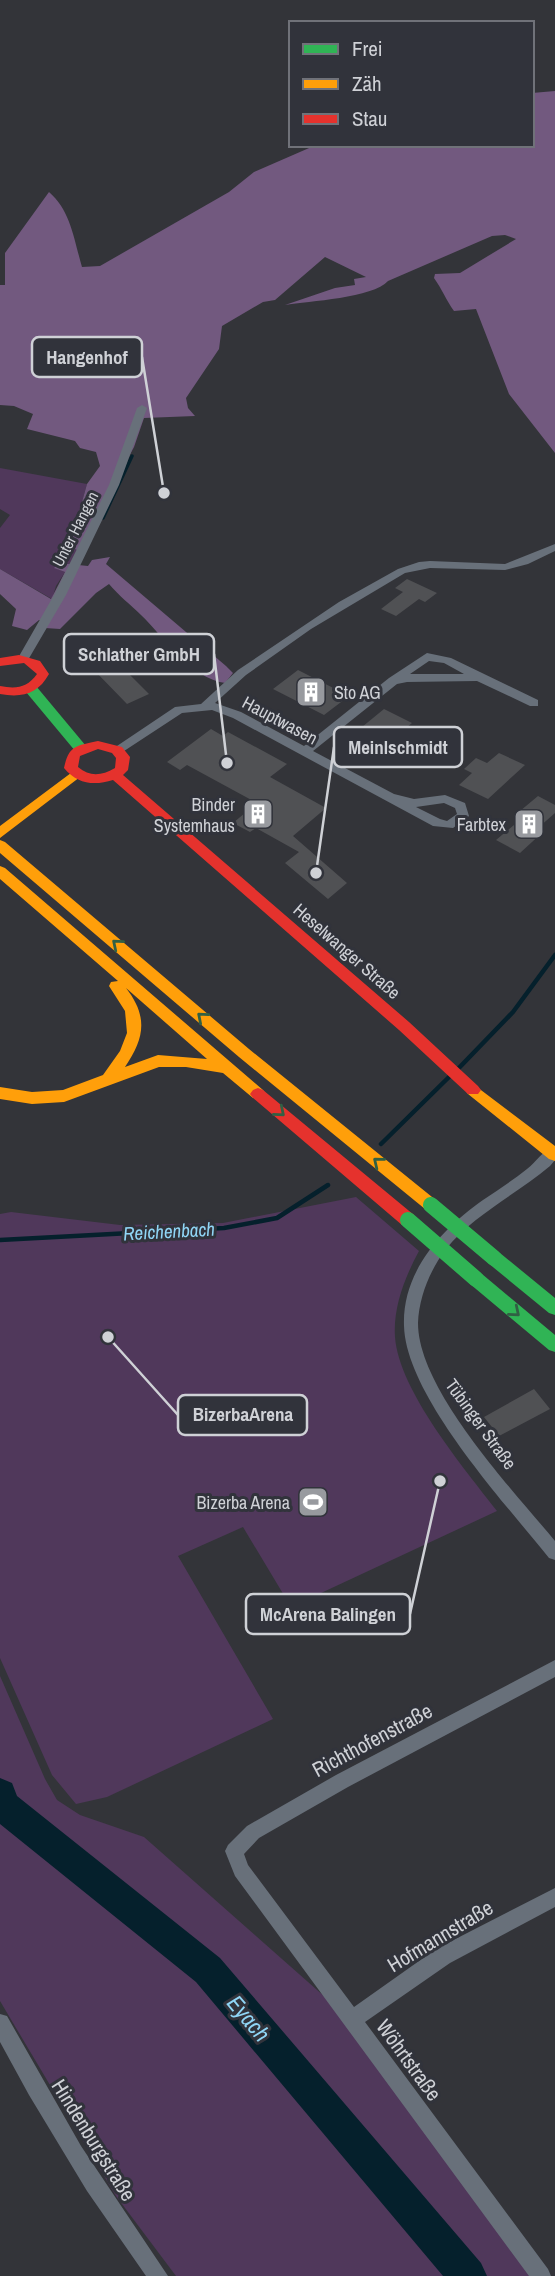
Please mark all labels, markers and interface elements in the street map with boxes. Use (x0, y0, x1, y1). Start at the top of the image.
legend (289, 21, 534, 147)
text: Frei (352, 34, 383, 63)
text: Zäh (352, 69, 382, 98)
text: Stau (352, 104, 387, 133)
callout: Hangenhof (32, 337, 142, 377)
text: Hangenhof (46, 344, 128, 370)
street label: Unter Hangen (47, 488, 103, 570)
callout: Schlather GmbH (64, 634, 214, 674)
text: Schlather GmbH (78, 641, 200, 667)
building icon: Sto AG (294, 675, 328, 709)
place label: Sto AG (334, 680, 381, 705)
street label: Hauptwasen (238, 690, 322, 750)
callout: Meinlschmidt (334, 727, 462, 767)
text: Meinlschmidt (348, 734, 448, 760)
place label: Binder Systemhaus (154, 792, 235, 838)
building icon: Binder Systemhaus (241, 797, 275, 831)
building icon: Farbtex (512, 807, 546, 841)
place label: Farbtex (457, 812, 507, 837)
street label: Heselwanger Straße (288, 897, 406, 1005)
one-way arrow (112, 940, 125, 952)
one-way arrow (197, 1013, 210, 1025)
one-way arrow (273, 1104, 285, 1117)
one-way arrow (373, 1157, 385, 1170)
water label: Reichenbach (122, 1216, 216, 1246)
one-way arrow (507, 1304, 520, 1316)
street label: Tübinger Straße (440, 1374, 522, 1474)
callout: BizerbaArena (178, 1395, 307, 1435)
text: BizerbaArena (193, 1401, 294, 1427)
sports icon: Bizerba Arena (296, 1485, 330, 1519)
place label: Bizerba Arena (196, 1490, 290, 1515)
callout: McArena Balingen (246, 1594, 410, 1634)
text: McArena Balingen (260, 1601, 396, 1627)
street label: Richthofenstraße (307, 1696, 437, 1784)
street label: Hofmannstraße (382, 1893, 498, 1979)
water label: Eyach (220, 1988, 278, 2048)
street label: Wöhrtstraße (370, 2013, 448, 2107)
street label: Hindenburgstraße (45, 2073, 143, 2207)

